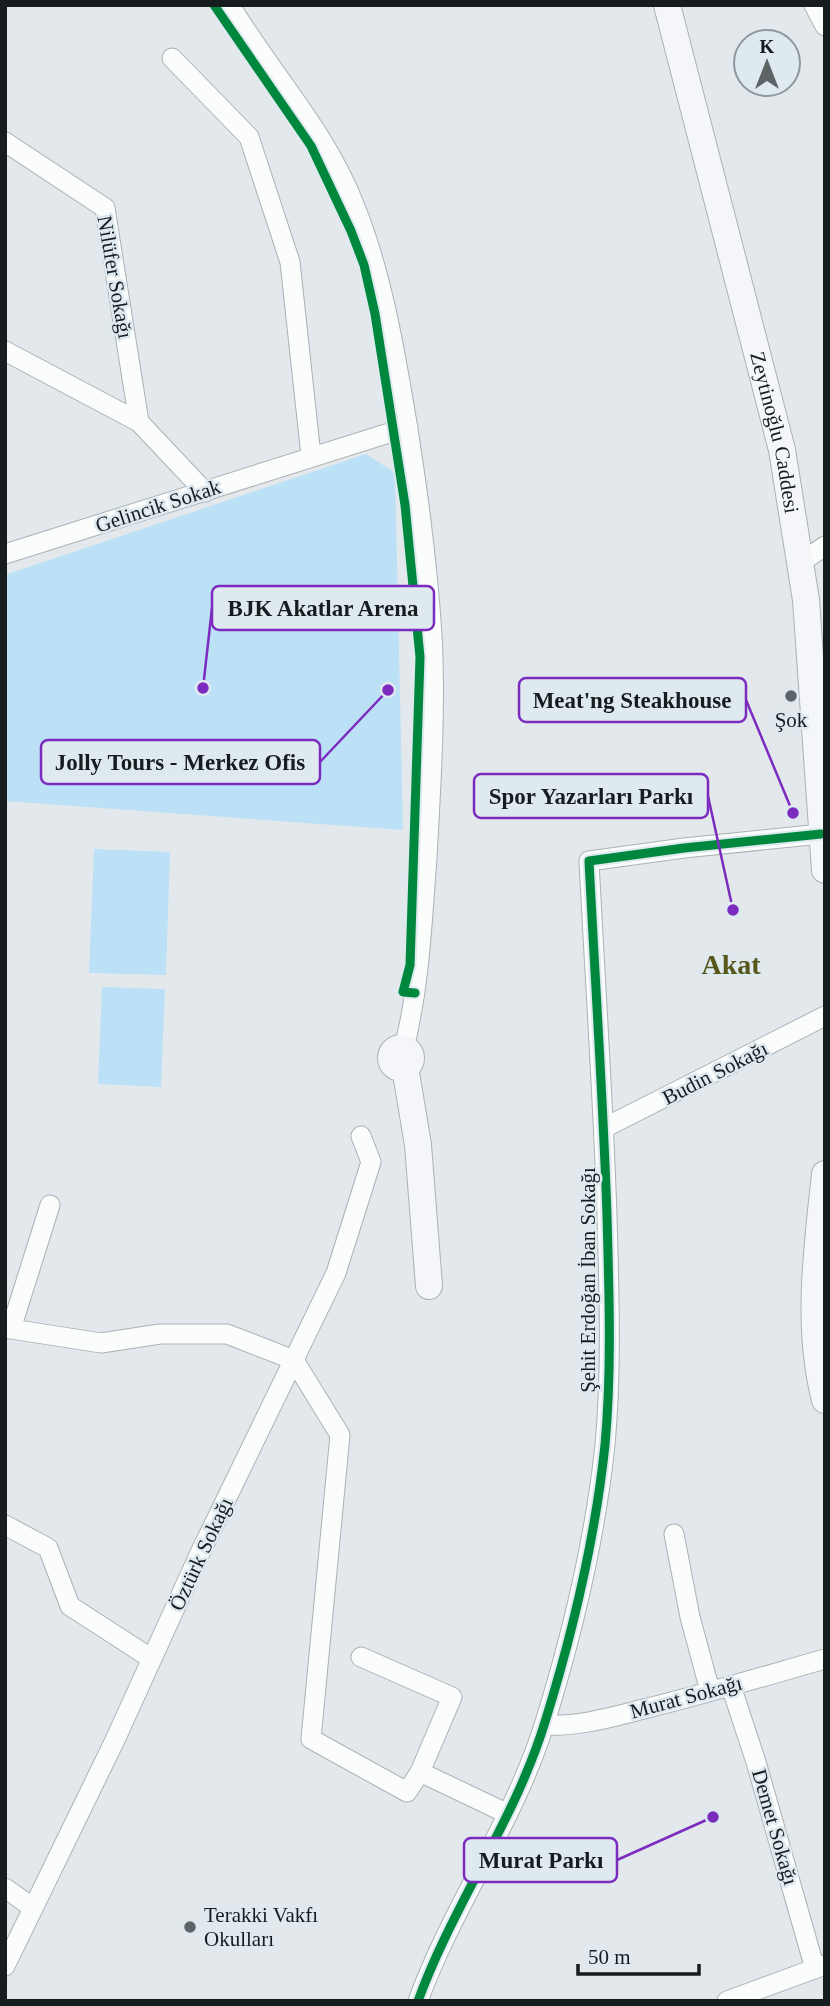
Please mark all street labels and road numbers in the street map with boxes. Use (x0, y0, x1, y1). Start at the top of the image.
street label: Nilüfer Sokağı (92, 214, 138, 340)
street label: Zeytinoğlu Caddesi (745, 349, 804, 515)
street label: Gelincik Sokak (92, 474, 224, 538)
street label: Budin Sokağı (658, 1036, 772, 1110)
street label: Şehit Erdoğan İban Sokağı (576, 1167, 600, 1393)
street label: Öztürk Sokağı (164, 1494, 238, 1614)
street label: Murat Sokağı (627, 1670, 745, 1723)
street label: Demet Sokağı (747, 1766, 803, 1888)

